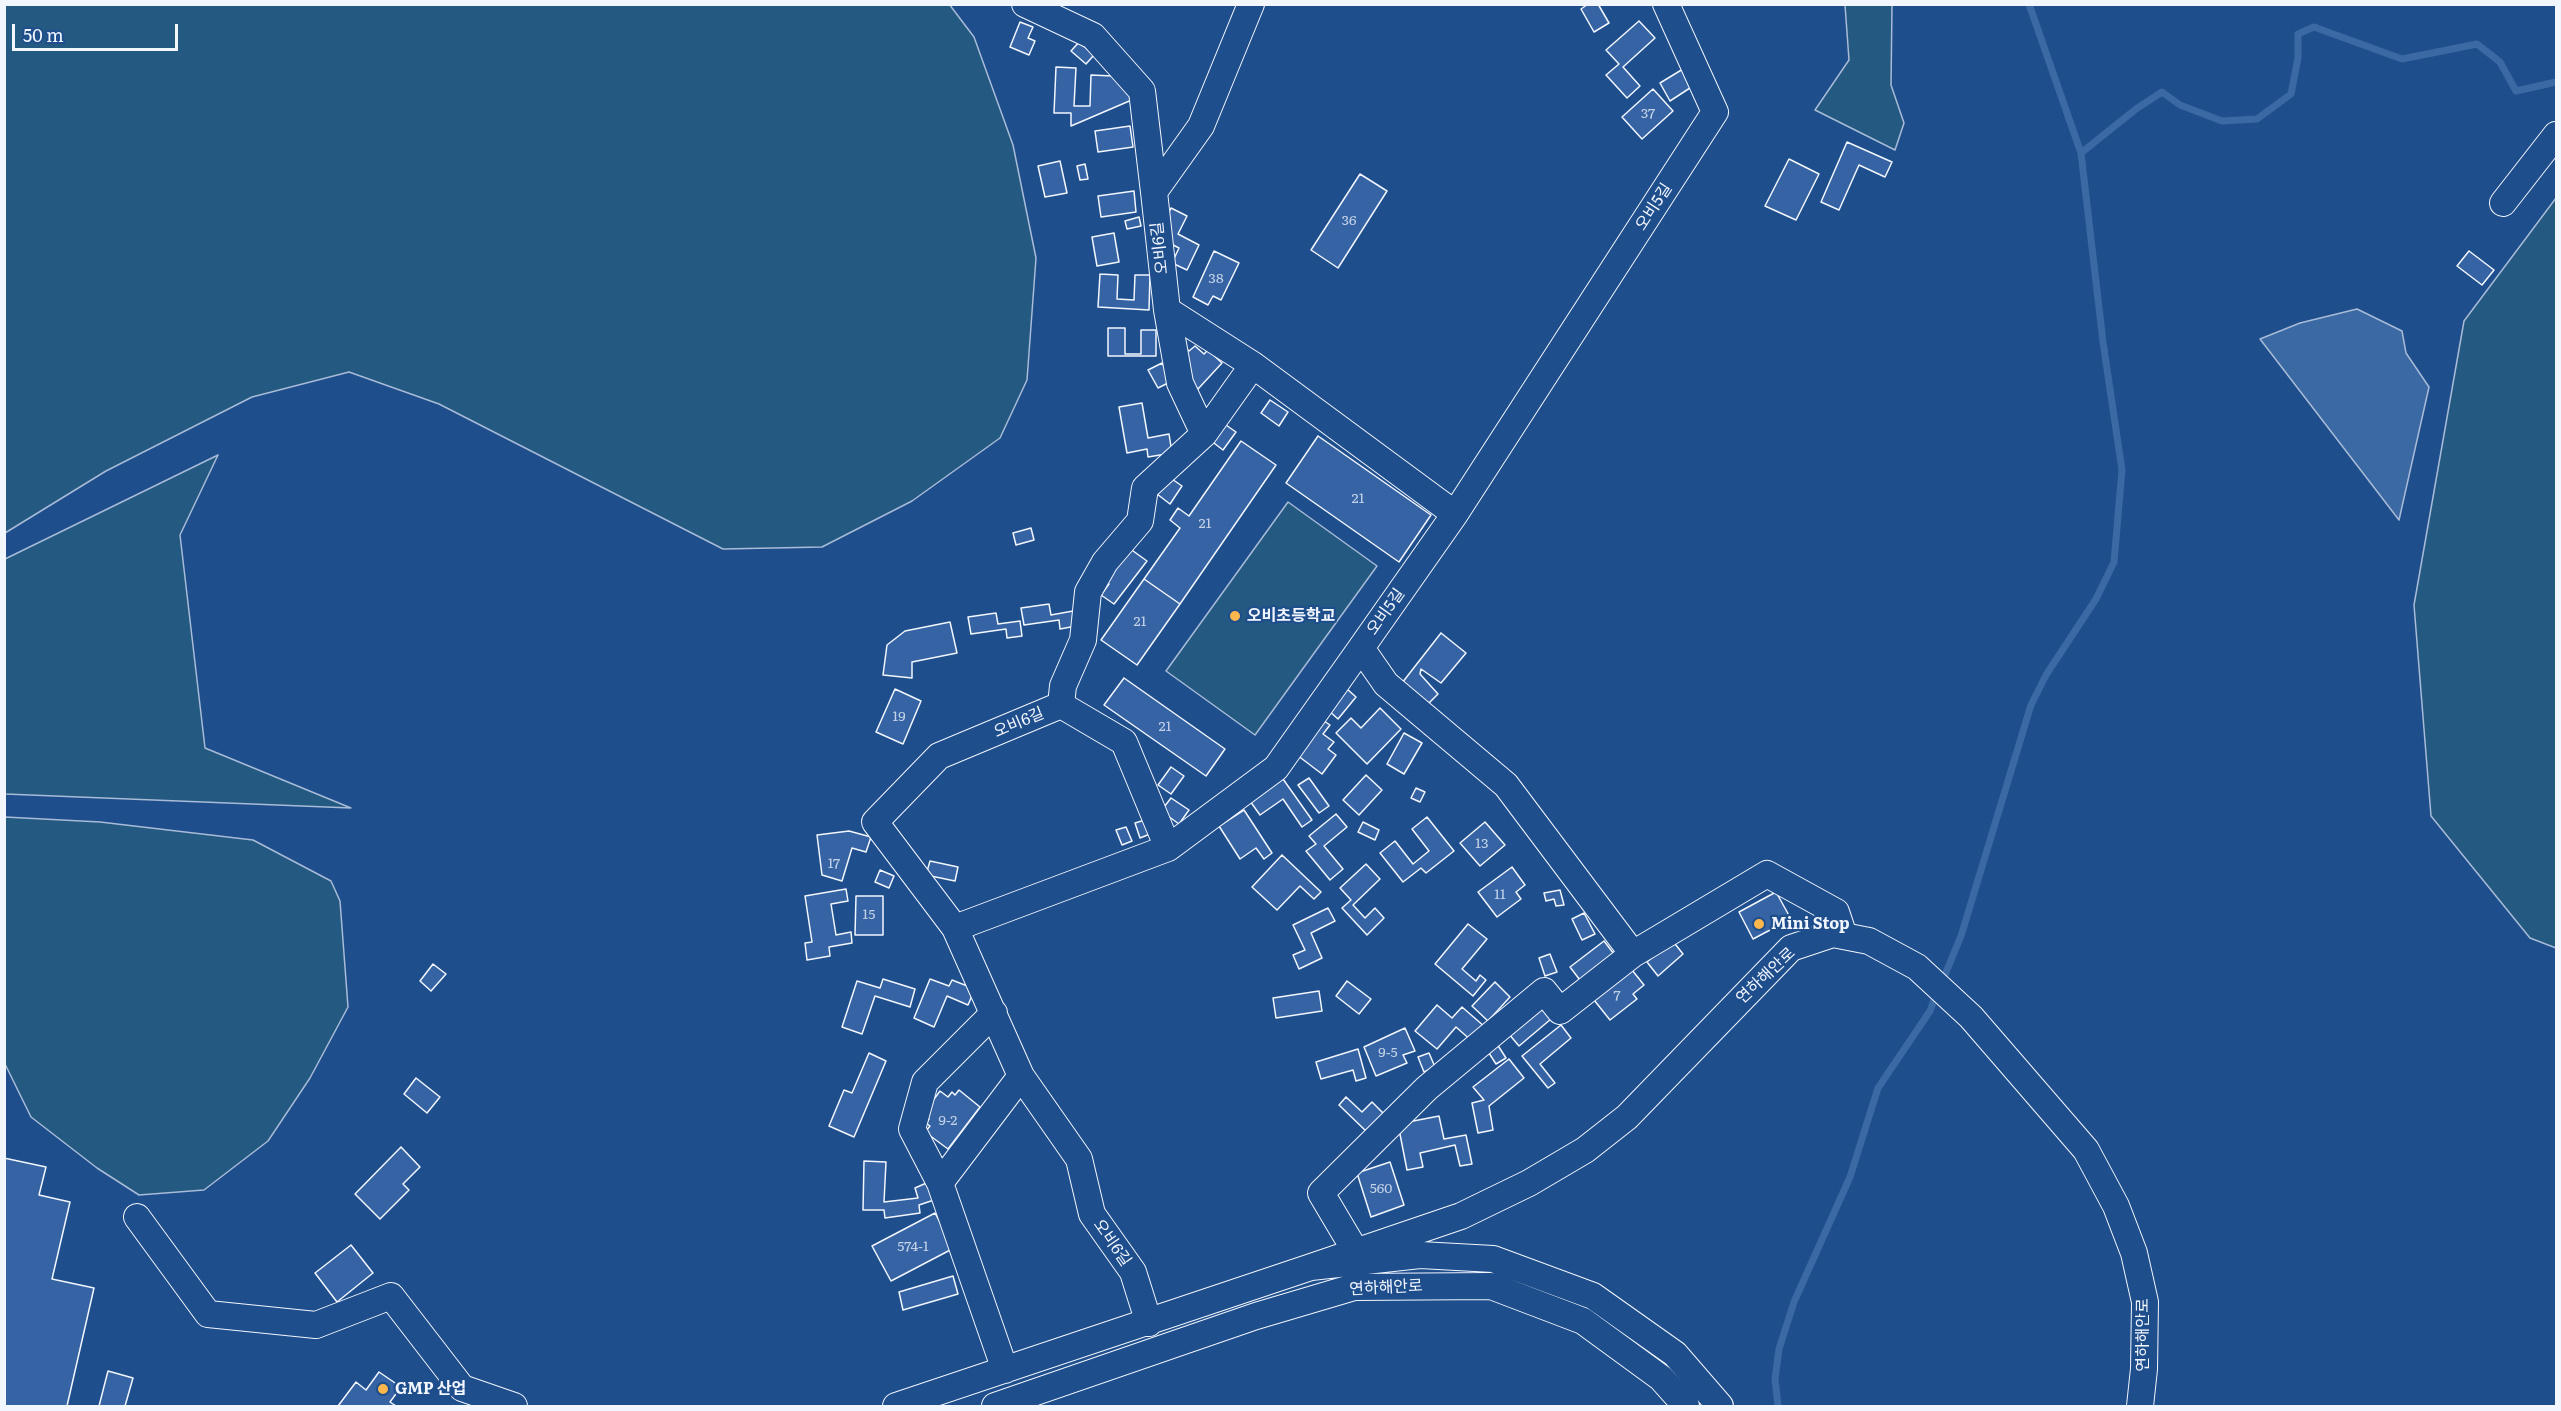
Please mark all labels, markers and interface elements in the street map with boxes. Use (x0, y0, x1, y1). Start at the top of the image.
scale bar (15, 12, 182, 50)
text: 50 m (23, 21, 64, 48)
house number: 37 (1641, 106, 1655, 122)
street label: 오비5길 (1632, 180, 1676, 234)
house number: 36 (1341, 213, 1357, 229)
street label: 오비6길 (1148, 221, 1172, 275)
house number: 38 (1208, 271, 1224, 287)
house number: 21 (1352, 491, 1364, 507)
house number: 21 (1199, 516, 1211, 532)
street label: 오비5길 (1363, 585, 1409, 639)
place label: 오비초등학교 (1247, 606, 1335, 626)
marker: 오비초등학교 (1228, 609, 1242, 623)
house number: 21 (1134, 614, 1146, 630)
street label: 오비6길 (991, 704, 1047, 742)
house number: 19 (892, 709, 906, 725)
house number: 21 (1159, 719, 1171, 735)
house number: 13 (1475, 836, 1489, 852)
house number: 17 (828, 856, 840, 872)
house number: 11 (1494, 887, 1506, 903)
house number: 15 (863, 907, 875, 923)
place label: Mini Stop (1771, 914, 1850, 934)
marker: Mini Stop (1752, 917, 1766, 931)
street label: 연하해안로 (1733, 944, 1799, 1008)
house number: 7 (1613, 988, 1621, 1004)
house number: 9-5 (1378, 1045, 1398, 1061)
house number: 9-2 (939, 1113, 957, 1129)
house number: 560 (1370, 1181, 1392, 1197)
street label: 오비6길 (1089, 1216, 1135, 1270)
house number: 574-1 (897, 1239, 929, 1255)
street label: 연하해안로 (1349, 1276, 1423, 1300)
street label: 연하해안로 (2133, 1298, 2153, 1372)
place label: GMP 산업 (395, 1379, 466, 1399)
marker: GMP 산업 (376, 1382, 390, 1396)

